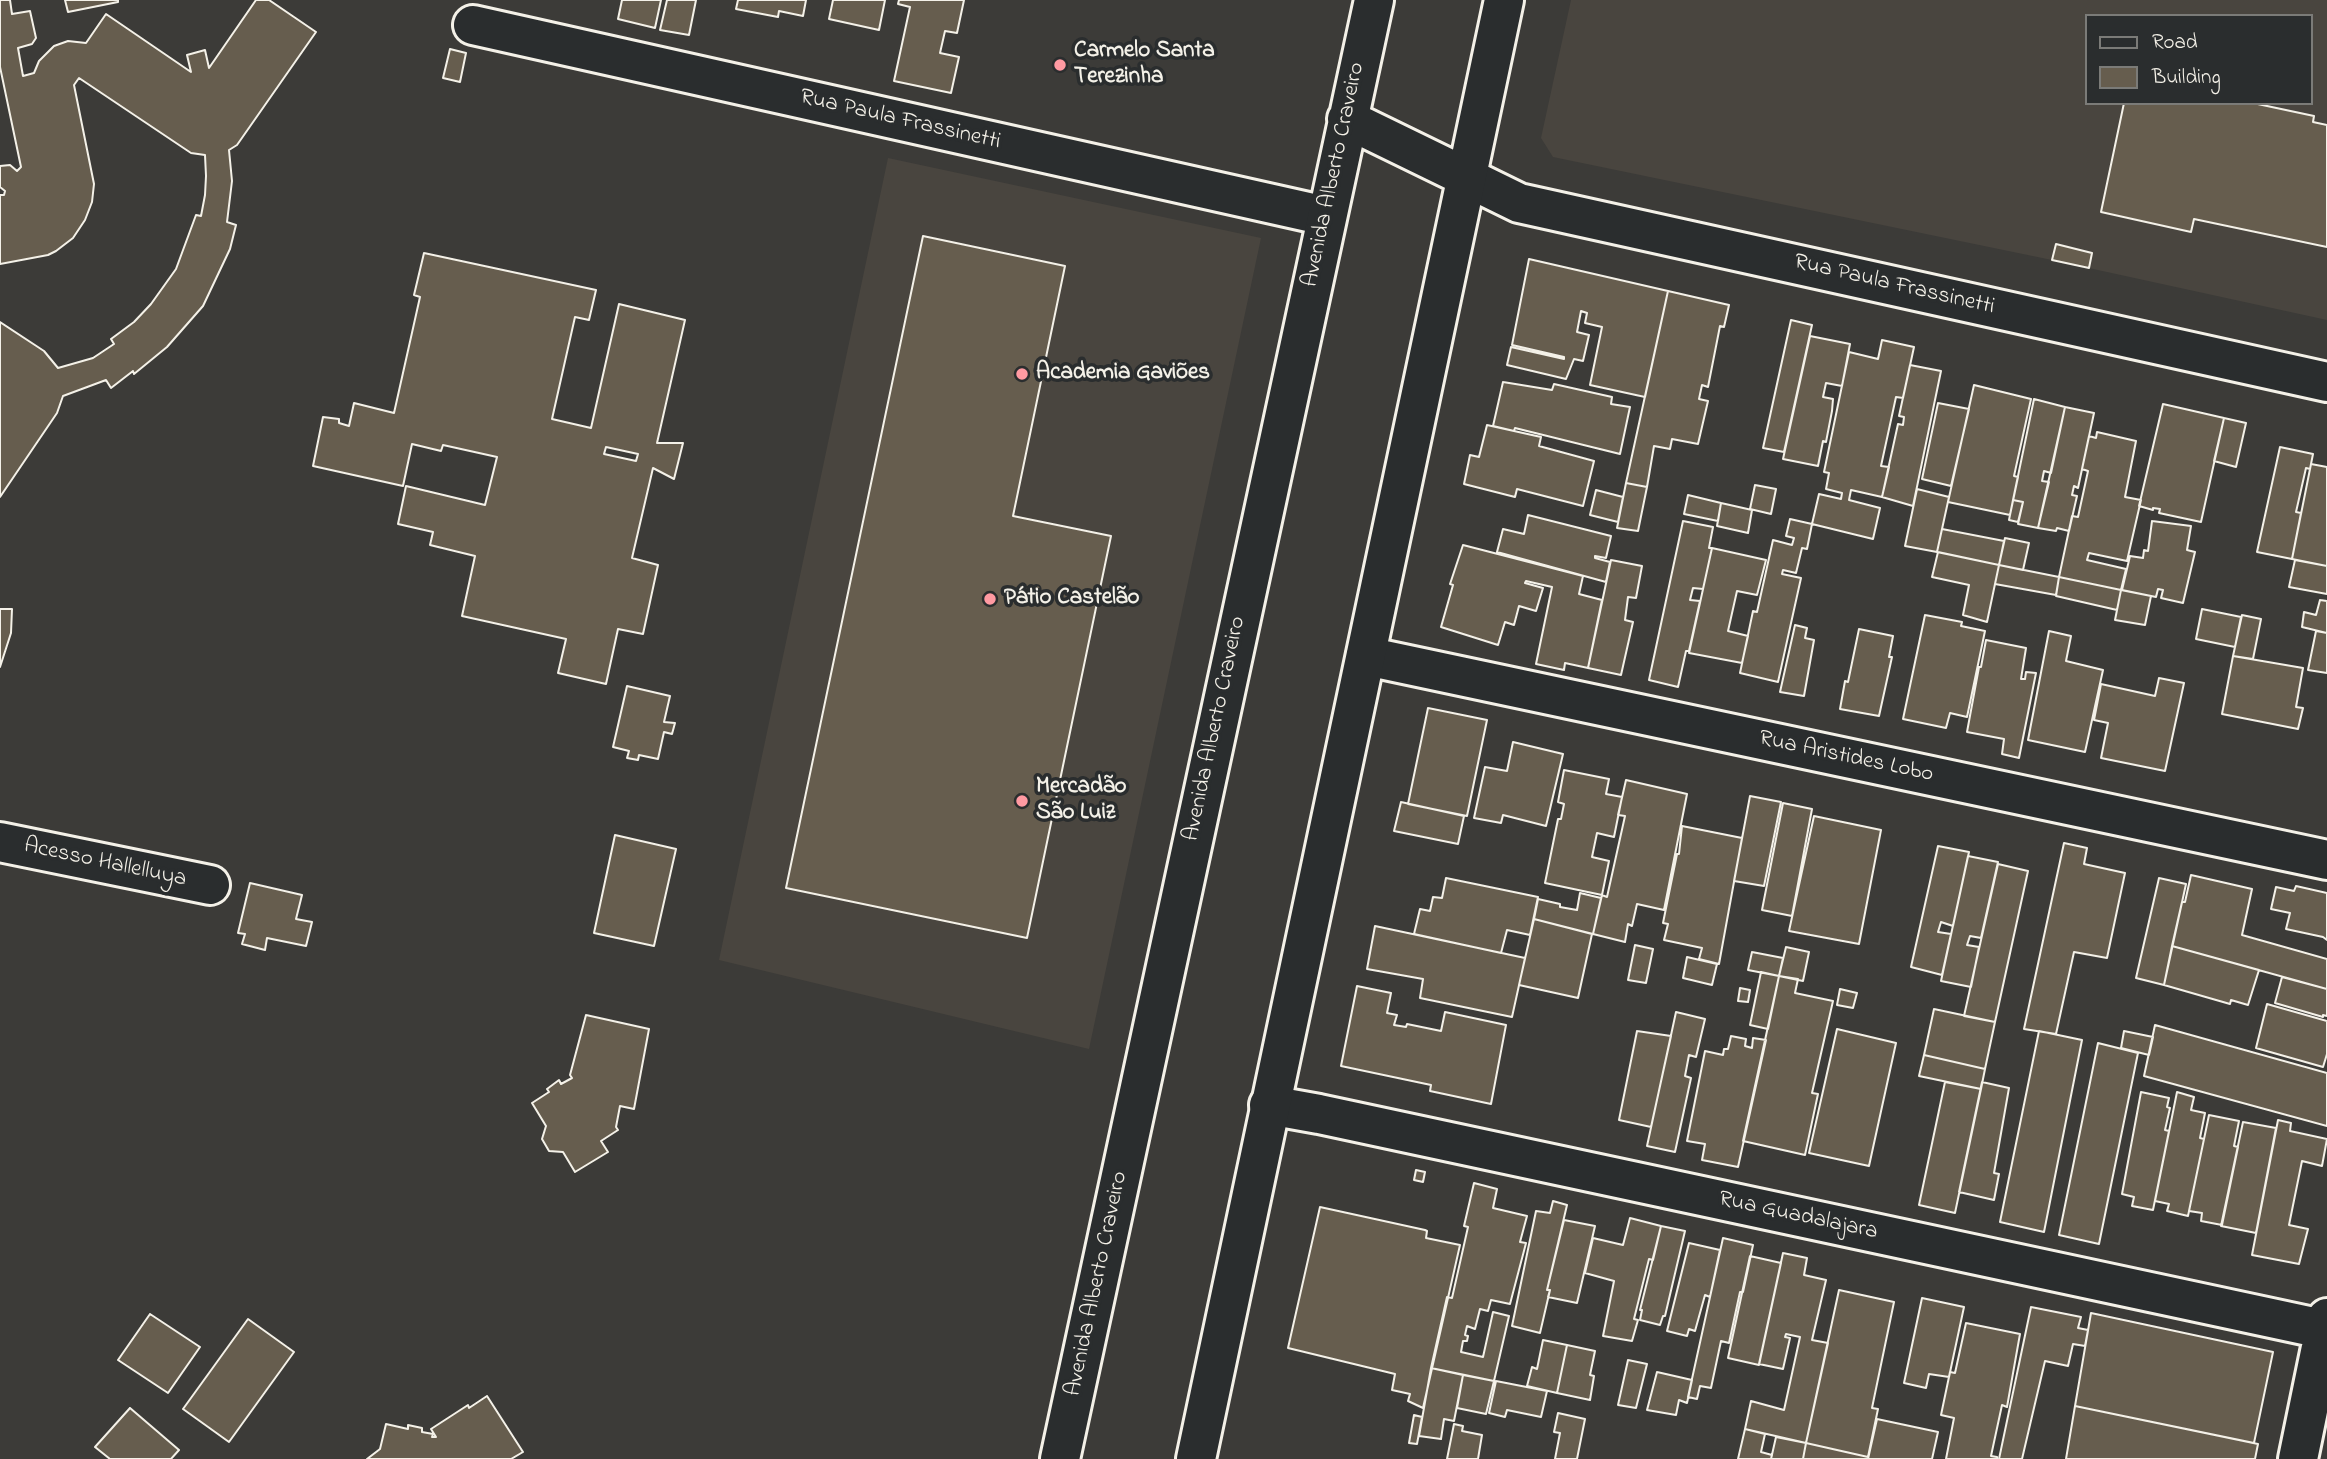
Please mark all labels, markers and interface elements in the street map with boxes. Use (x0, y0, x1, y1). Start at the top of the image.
legend (2086, 14, 2313, 105)
text: Road (2152, 28, 2198, 58)
place label: Carmelo Santa Terezinha (1074, 38, 1215, 92)
marker: Carmelo Santa Terezinha (1052, 57, 1068, 73)
street label: Avenida Alberto Craveiro (1298, 60, 1372, 290)
text: Building (2152, 63, 2221, 93)
street label: Rua Paula Frassinetti (797, 85, 1003, 157)
street label: Rua Paula Frassinetti (1791, 250, 1997, 322)
place label: Academia Gaviões (1036, 360, 1210, 388)
marker: Academia Gaviões (1014, 366, 1030, 382)
place label: Pátio Castelão (1004, 585, 1139, 613)
marker: Pátio Castelão (982, 591, 998, 607)
street label: Avenida Alberto Craveiro (1179, 614, 1253, 844)
street label: Rua Aristides Lobo (1756, 726, 1936, 790)
place label: Mercadão São Luiz (1036, 774, 1127, 828)
marker: Mercadão São Luiz (1014, 793, 1030, 809)
street label: Acesso Hallelluya (21, 833, 189, 895)
street label: Avenida Alberto Craveiro (1061, 1169, 1135, 1399)
street label: Rua Guadalajara (1716, 1187, 1880, 1247)

